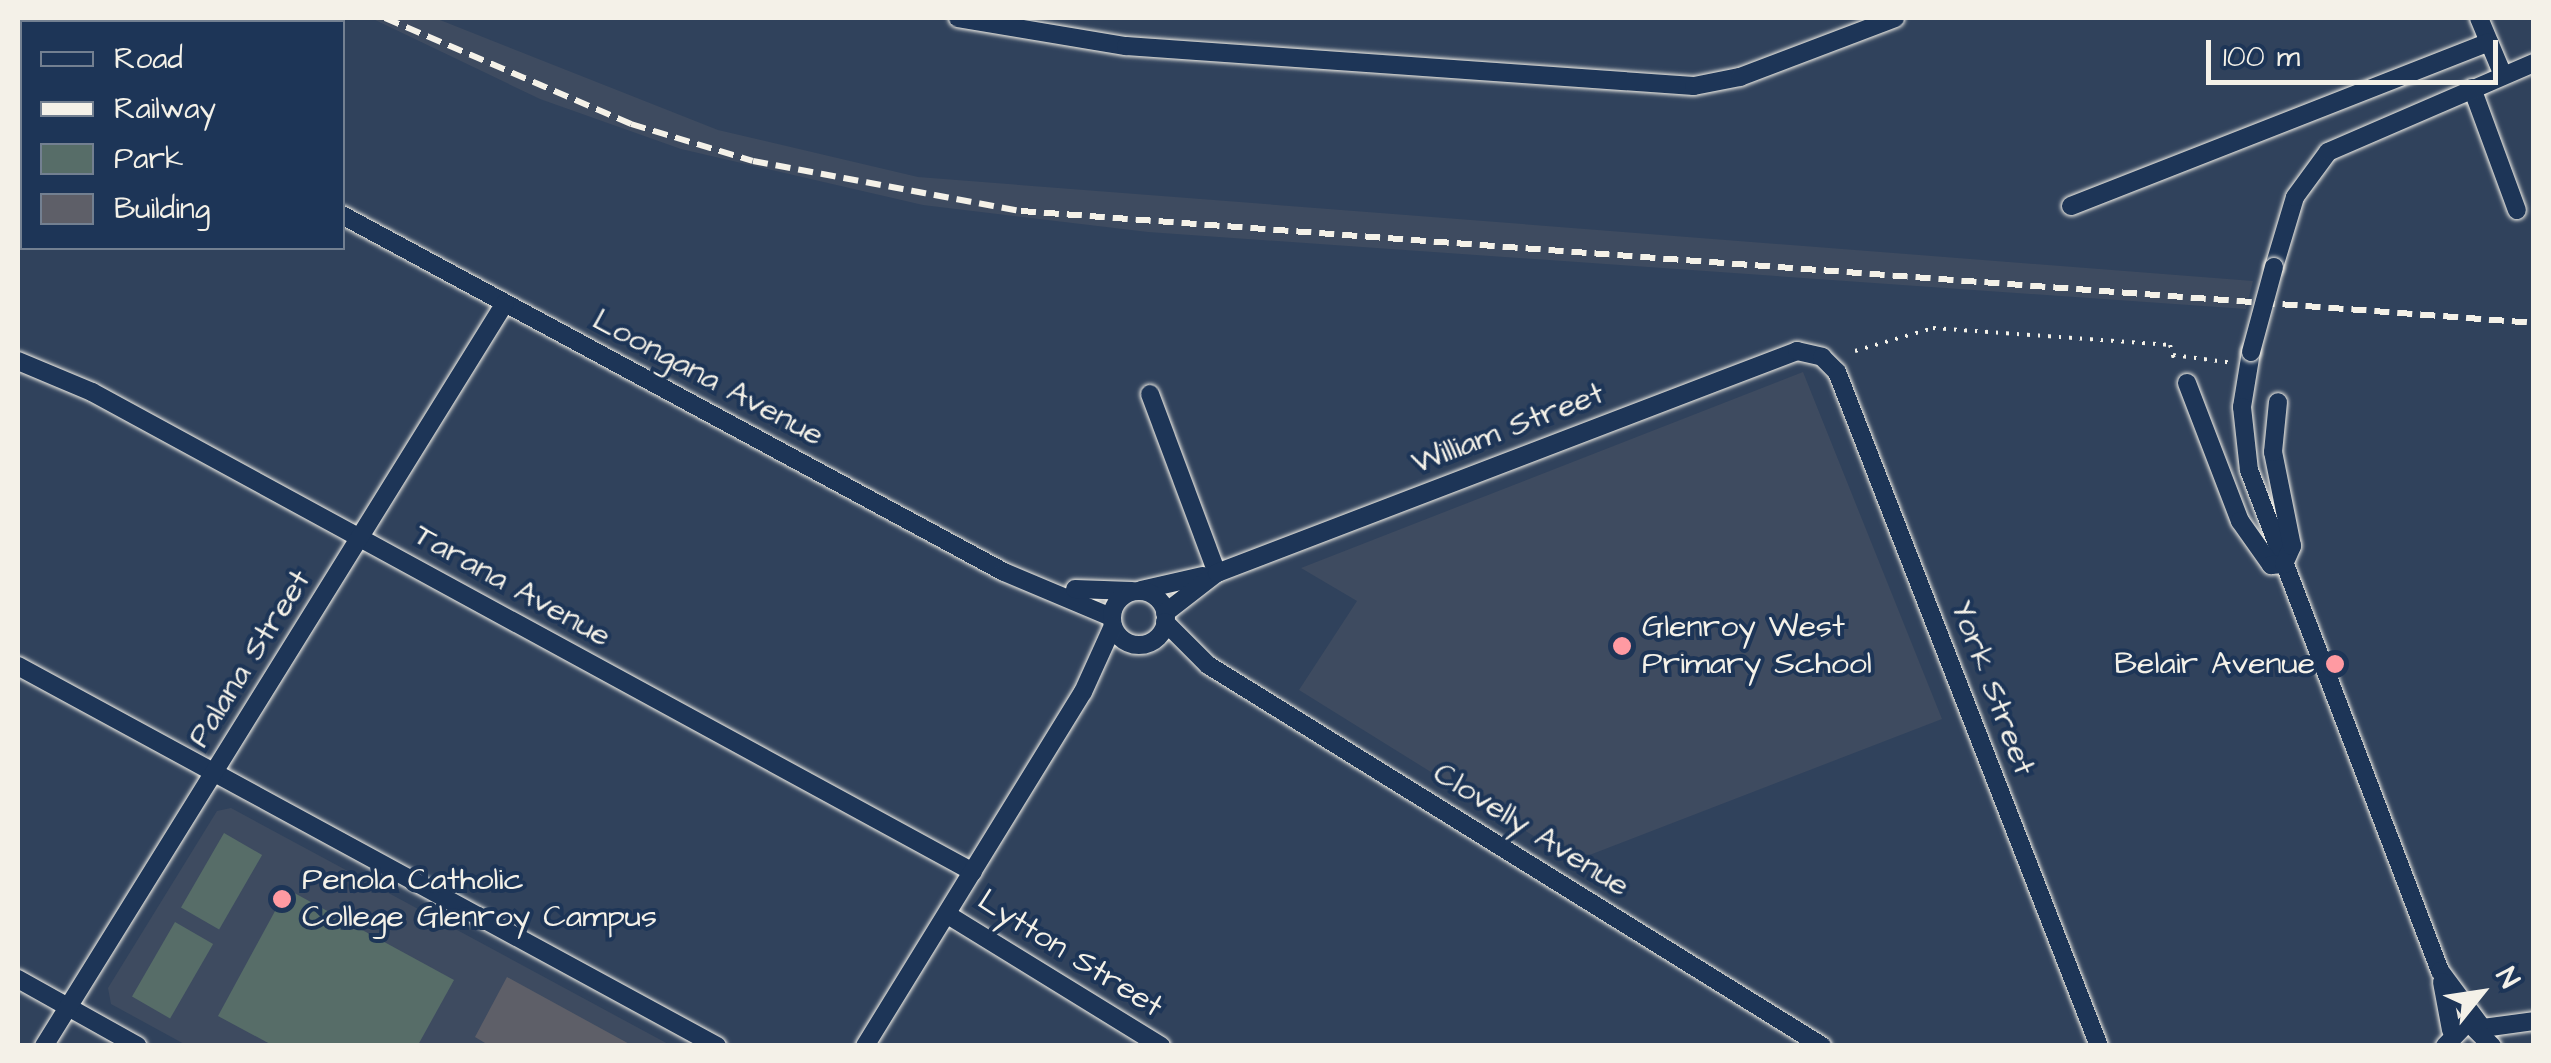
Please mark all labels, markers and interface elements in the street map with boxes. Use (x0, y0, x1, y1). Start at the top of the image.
legend (20, 20, 345, 250)
scale bar (2211, 20, 2504, 82)
text: 100 m (2223, 36, 2300, 78)
text: Road (114, 38, 183, 80)
text: Railway (114, 88, 216, 130)
text: Park (114, 138, 183, 180)
text: Building (114, 188, 210, 230)
street label: Loongana Avenue (586, 301, 830, 455)
street label: William Street (1407, 375, 1609, 483)
street label: Tarana Avenue (407, 516, 617, 656)
street label: Palana Street (180, 563, 320, 755)
street label: York Street (1941, 595, 2043, 781)
place label: Glenroy West Primary School (1642, 609, 1872, 684)
marker: Glenroy West Primary School (1611, 635, 1633, 657)
place label: Belair Avenue (2114, 645, 2315, 683)
marker: Belair Avenue (2324, 653, 2346, 675)
street label: Clovelly Avenue (1426, 754, 1636, 906)
place label: Penola Catholic College Glenroy Campus (302, 862, 657, 937)
street label: Lytton Street (970, 882, 1170, 1026)
marker: Penola Catholic College Glenroy Campus (271, 888, 293, 910)
north arrow (2431, 943, 2531, 1043)
text: N (2486, 960, 2529, 995)

